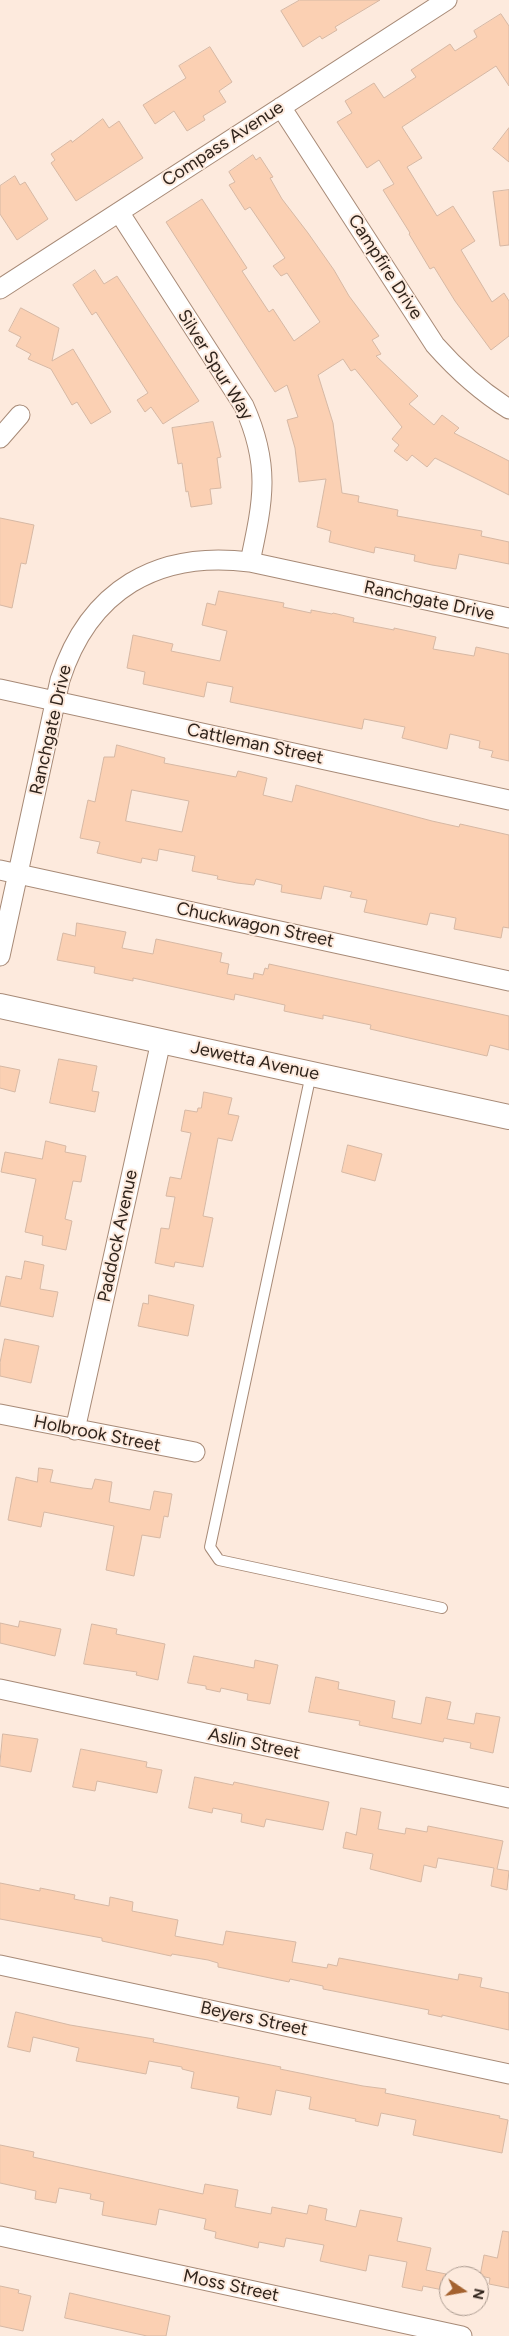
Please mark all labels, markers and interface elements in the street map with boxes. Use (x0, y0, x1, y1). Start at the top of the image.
street label: Compass Avenue (158, 97, 288, 191)
street label: Campfire Drive (343, 210, 427, 324)
street label: Silver Spur Way (172, 306, 258, 424)
street label: Ranchgate Drive (362, 577, 496, 625)
street label: Ranchgate Drive (26, 663, 76, 797)
street label: Cattleman Street (185, 719, 325, 769)
street label: Chuckwagon Street (174, 898, 336, 952)
street label: Jewetta Avenue (189, 1037, 321, 1085)
street label: Paddock Avenue (93, 1168, 143, 1304)
street label: Holbrook Street (32, 1411, 162, 1457)
street label: Aslin Street (206, 1724, 302, 1764)
street label: Beyers Street (198, 1997, 310, 2041)
street label: Moss Street (181, 2265, 281, 2307)
north arrow (439, 2266, 489, 2316)
text: N (469, 2287, 488, 2301)

